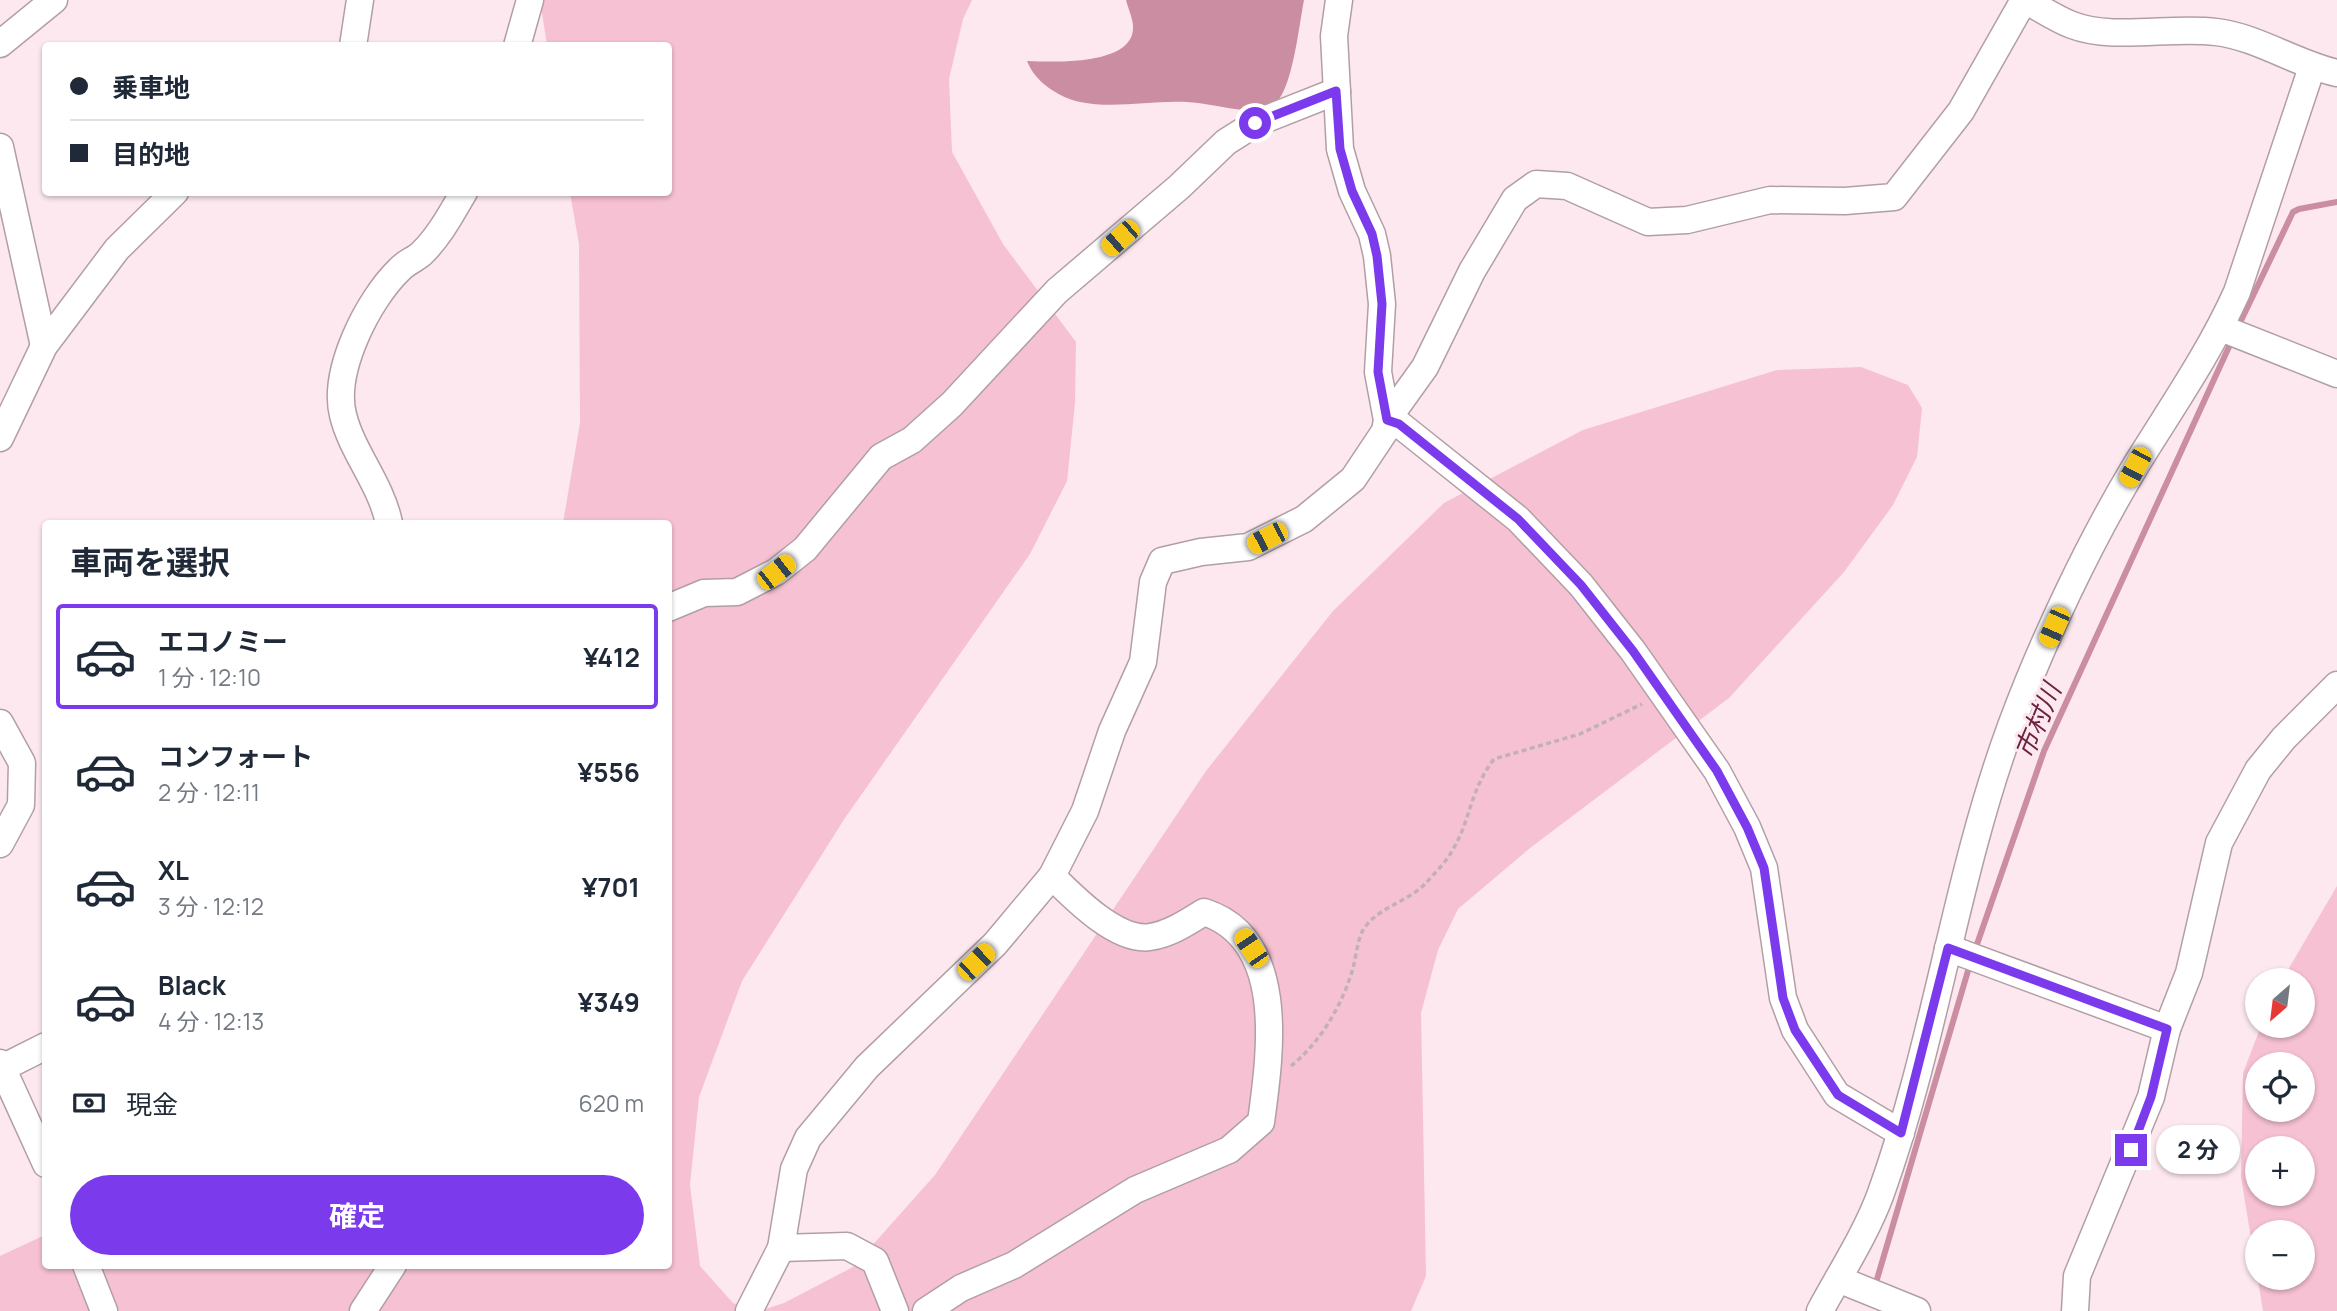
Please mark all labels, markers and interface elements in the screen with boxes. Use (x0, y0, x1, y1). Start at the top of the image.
text: 乗車地 (112, 69, 190, 105)
route start (1239, 107, 1271, 139)
text: 目的地 (112, 136, 190, 172)
car (1098, 216, 1143, 260)
car (2116, 444, 2155, 490)
car (1244, 519, 1291, 557)
text: 車両を選択 (70, 540, 230, 584)
car (753, 551, 800, 593)
car (2036, 604, 2073, 650)
text: エコノミー (158, 623, 288, 659)
icon: car (74, 625, 137, 688)
text: ¥412 (583, 639, 640, 675)
text: 1 分 · 12:10 (158, 661, 261, 693)
water label: 市村川 (2005, 675, 2070, 764)
text: コンフォート (158, 738, 313, 774)
icon: car (74, 740, 137, 803)
text: ¥556 (577, 754, 640, 790)
text: 2 分 · 12:11 (158, 776, 260, 808)
text: XL (158, 852, 189, 888)
icon: car (74, 855, 137, 918)
text: ¥701 (582, 869, 640, 905)
text: 3 分 · 12:12 (158, 890, 264, 922)
car (1231, 925, 1272, 971)
car (954, 940, 999, 984)
text: Black (158, 967, 226, 1003)
north arrow (2245, 968, 2315, 1038)
map controls (2245, 968, 2315, 1290)
icon: car (74, 970, 137, 1033)
text: ¥349 (578, 984, 640, 1020)
text: 4 分 · 12:13 (158, 1005, 264, 1037)
button: locate (2245, 1052, 2315, 1122)
icon: cash (70, 1084, 108, 1122)
text: 現金 (126, 1086, 178, 1122)
text: 620 m (578, 1087, 644, 1119)
callout: 2 分 (2156, 1126, 2240, 1174)
text: 2 分 (2177, 1133, 2219, 1165)
route end (2115, 1134, 2147, 1166)
button: + (2245, 1136, 2315, 1206)
button: 確定 (70, 1175, 644, 1255)
button: − (2245, 1220, 2315, 1290)

